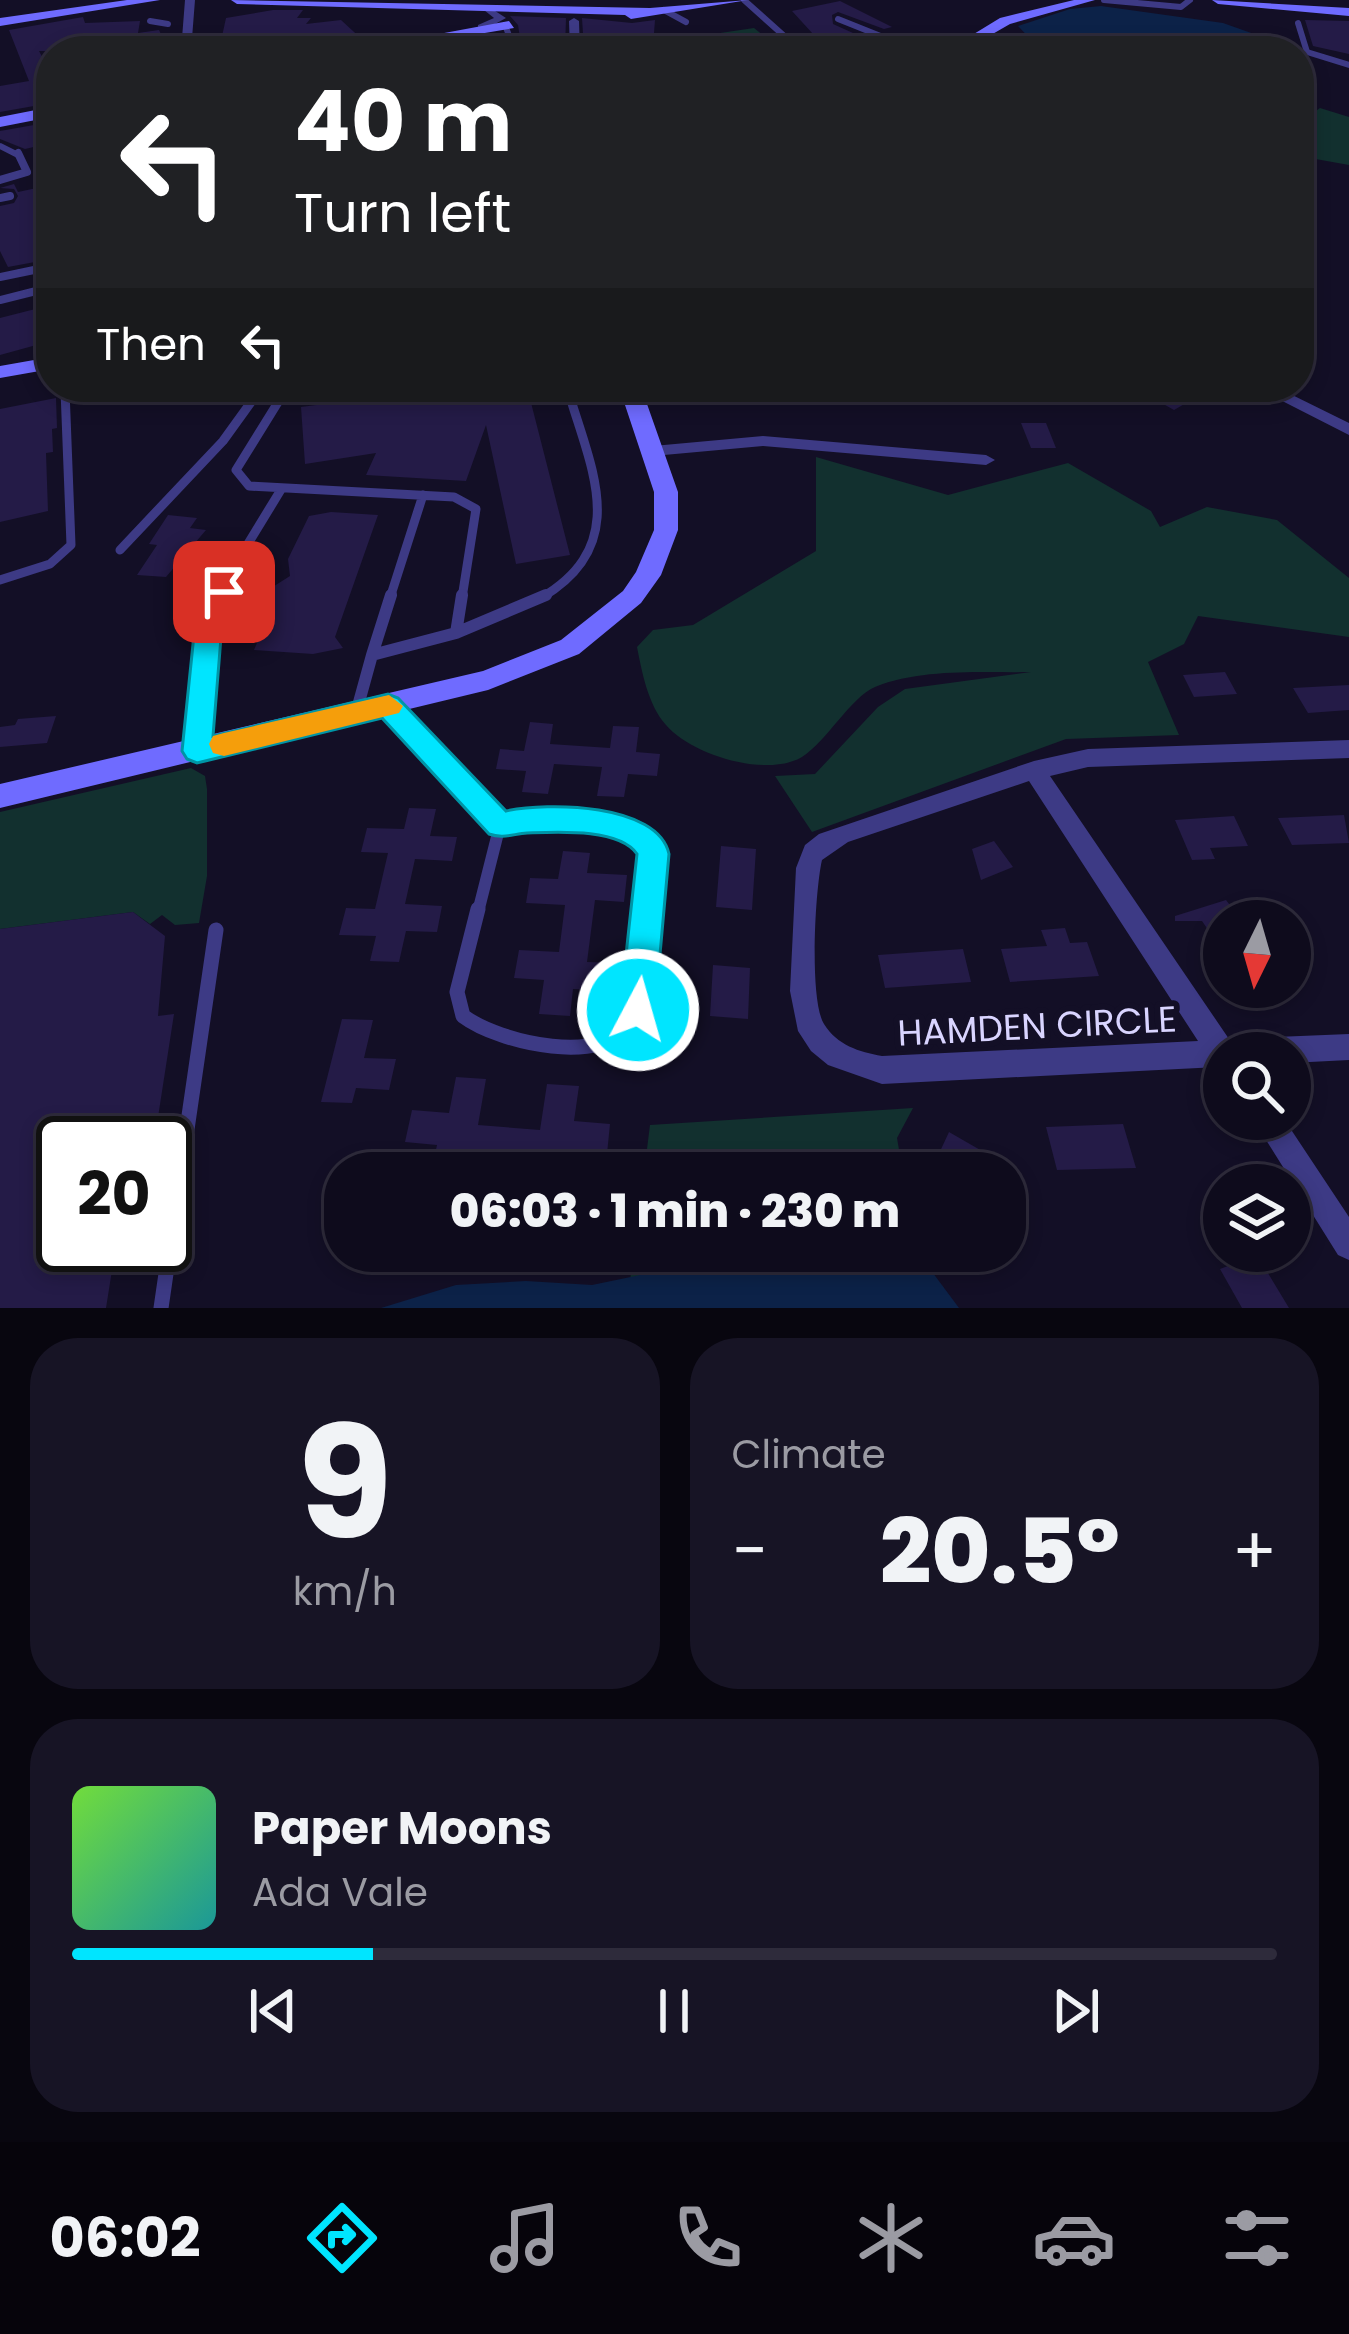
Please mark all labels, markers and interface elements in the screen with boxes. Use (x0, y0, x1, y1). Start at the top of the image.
text: 40 m (294, 63, 512, 180)
icon: left (96, 84, 252, 240)
text: Turn left (294, 175, 511, 251)
icon: left (230, 312, 296, 378)
text: Then (96, 313, 206, 376)
pin (173, 541, 275, 643)
icon: arrive (191, 559, 257, 625)
north arrow (1203, 900, 1311, 1008)
map controls (1203, 900, 1311, 1272)
position arrow (575, 947, 701, 1073)
street label: HAMDEN CIRCLE (896, 993, 1178, 1059)
button: search (1203, 1032, 1311, 1140)
speed limit sign: 20 (36, 1116, 192, 1272)
button: layers (1203, 1164, 1311, 1272)
text: 06:03 · 1 min · 230 m (450, 1180, 900, 1243)
text: 9 (297, 1374, 393, 1593)
text: Climate (732, 1427, 886, 1482)
text: 20.5° (880, 1488, 1120, 1615)
text: − (732, 1505, 768, 1597)
text: + (1232, 1505, 1277, 1597)
text: km/h (293, 1564, 397, 1619)
text: Paper Moons (252, 1797, 552, 1860)
text: Ada Vale (252, 1865, 428, 1920)
icon: previous (240, 1978, 306, 2044)
icon: pause (641, 1978, 707, 2044)
icon: next (1043, 1978, 1109, 2044)
icon: directions (300, 2196, 384, 2280)
icon: music (483, 2196, 567, 2280)
icon: phone (666, 2196, 750, 2280)
icon: climate (849, 2196, 933, 2280)
icon: car (1032, 2196, 1116, 2280)
icon: filters (1215, 2196, 1299, 2280)
text: 06:02 (50, 2200, 201, 2276)

